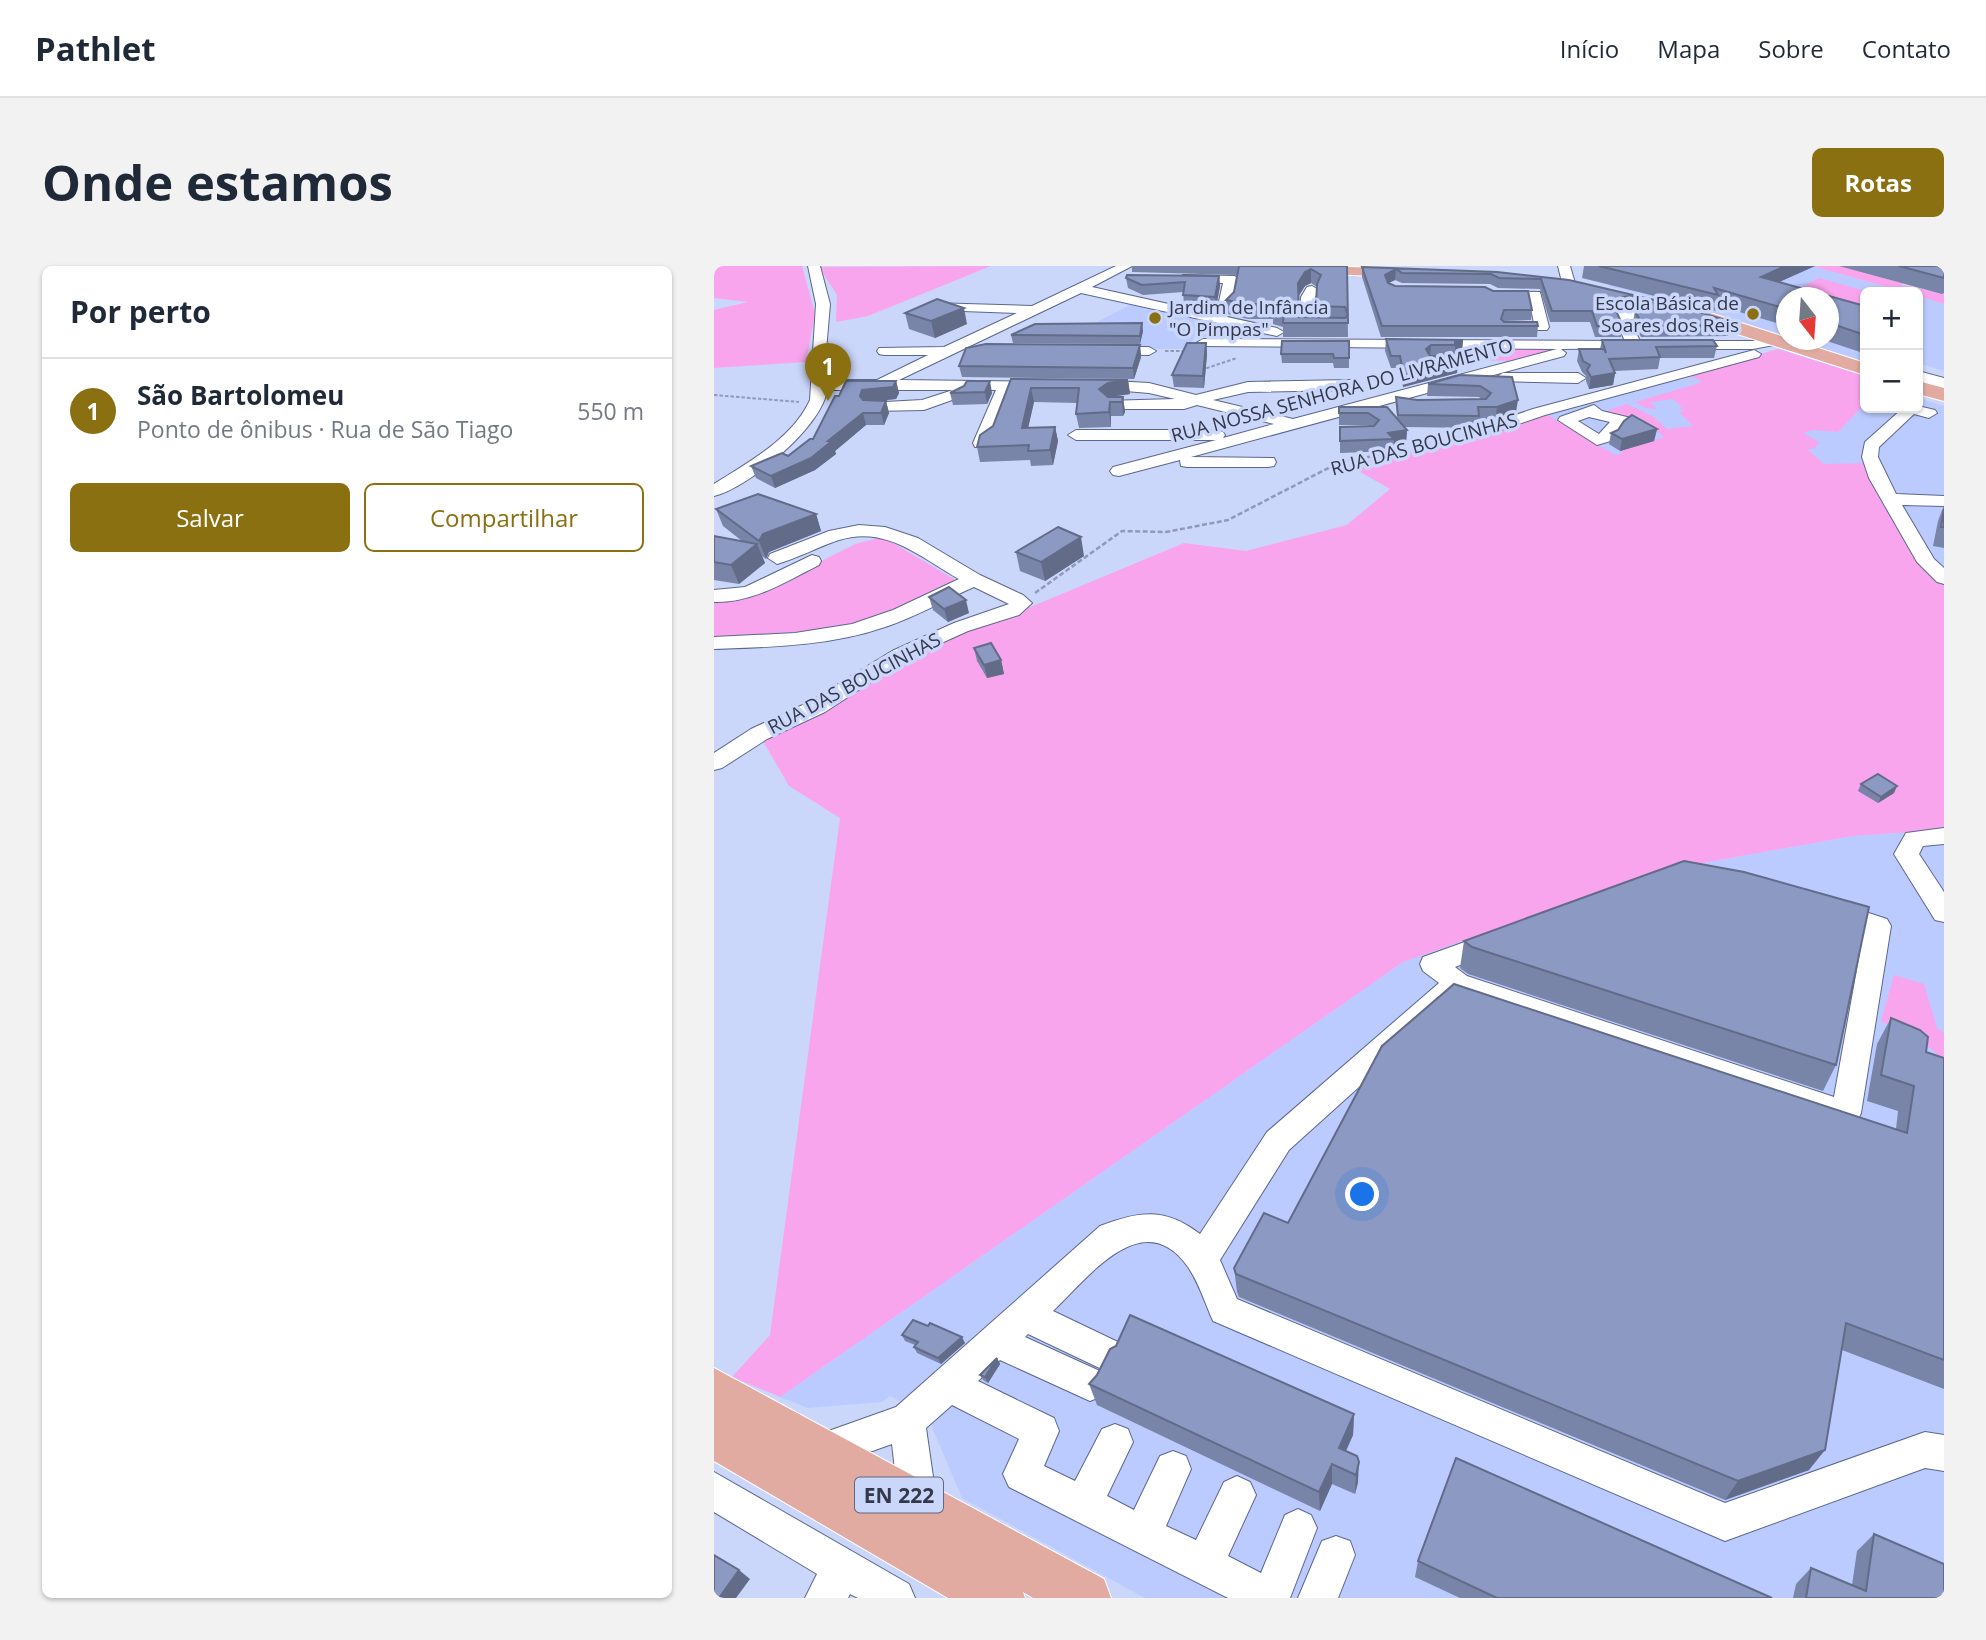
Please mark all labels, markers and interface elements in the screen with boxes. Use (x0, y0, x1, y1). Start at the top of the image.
text: Pathlet (35, 26, 156, 71)
text: Início (1560, 32, 1619, 65)
text: Mapa (1657, 32, 1720, 65)
text: Sobre (1758, 32, 1824, 65)
text: Contato (1862, 32, 1951, 65)
button: Rotas (1812, 148, 1944, 217)
text: Onde estamos (42, 149, 393, 215)
north arrow (1776, 287, 1839, 350)
map controls (1860, 287, 1923, 413)
button: + (1860, 287, 1923, 350)
place label: Escola Básica de Soares dos Reis (1595, 290, 1739, 338)
text: Por perto (70, 291, 211, 332)
place label: Jardim de Infância "O Pimpas" (1167, 294, 1329, 342)
marker: Escola Básica de Soares dos Reis (1745, 306, 1761, 322)
marker: Jardim de Infância "O Pimpas" (1147, 310, 1163, 326)
street label: RUA NOSSA SENHORA DO LIVRAMENTO (1168, 332, 1516, 448)
pin: 1 (805, 343, 851, 401)
button: − (1860, 350, 1923, 413)
text: São Bartolomeu (137, 377, 344, 413)
text: 1 (86, 395, 100, 427)
text: 550 m (577, 395, 644, 427)
street label: RUA DAS BOUCINHAS (1328, 407, 1520, 481)
text: Ponto de ônibus · Rua de São Tiago (137, 413, 513, 445)
button: Salvar (70, 483, 350, 552)
button: Compartilhar (364, 483, 644, 552)
street label: RUA DAS BOUCINHAS (763, 626, 945, 740)
your location (1345, 1177, 1379, 1211)
road number: EN 222 (855, 1478, 943, 1512)

